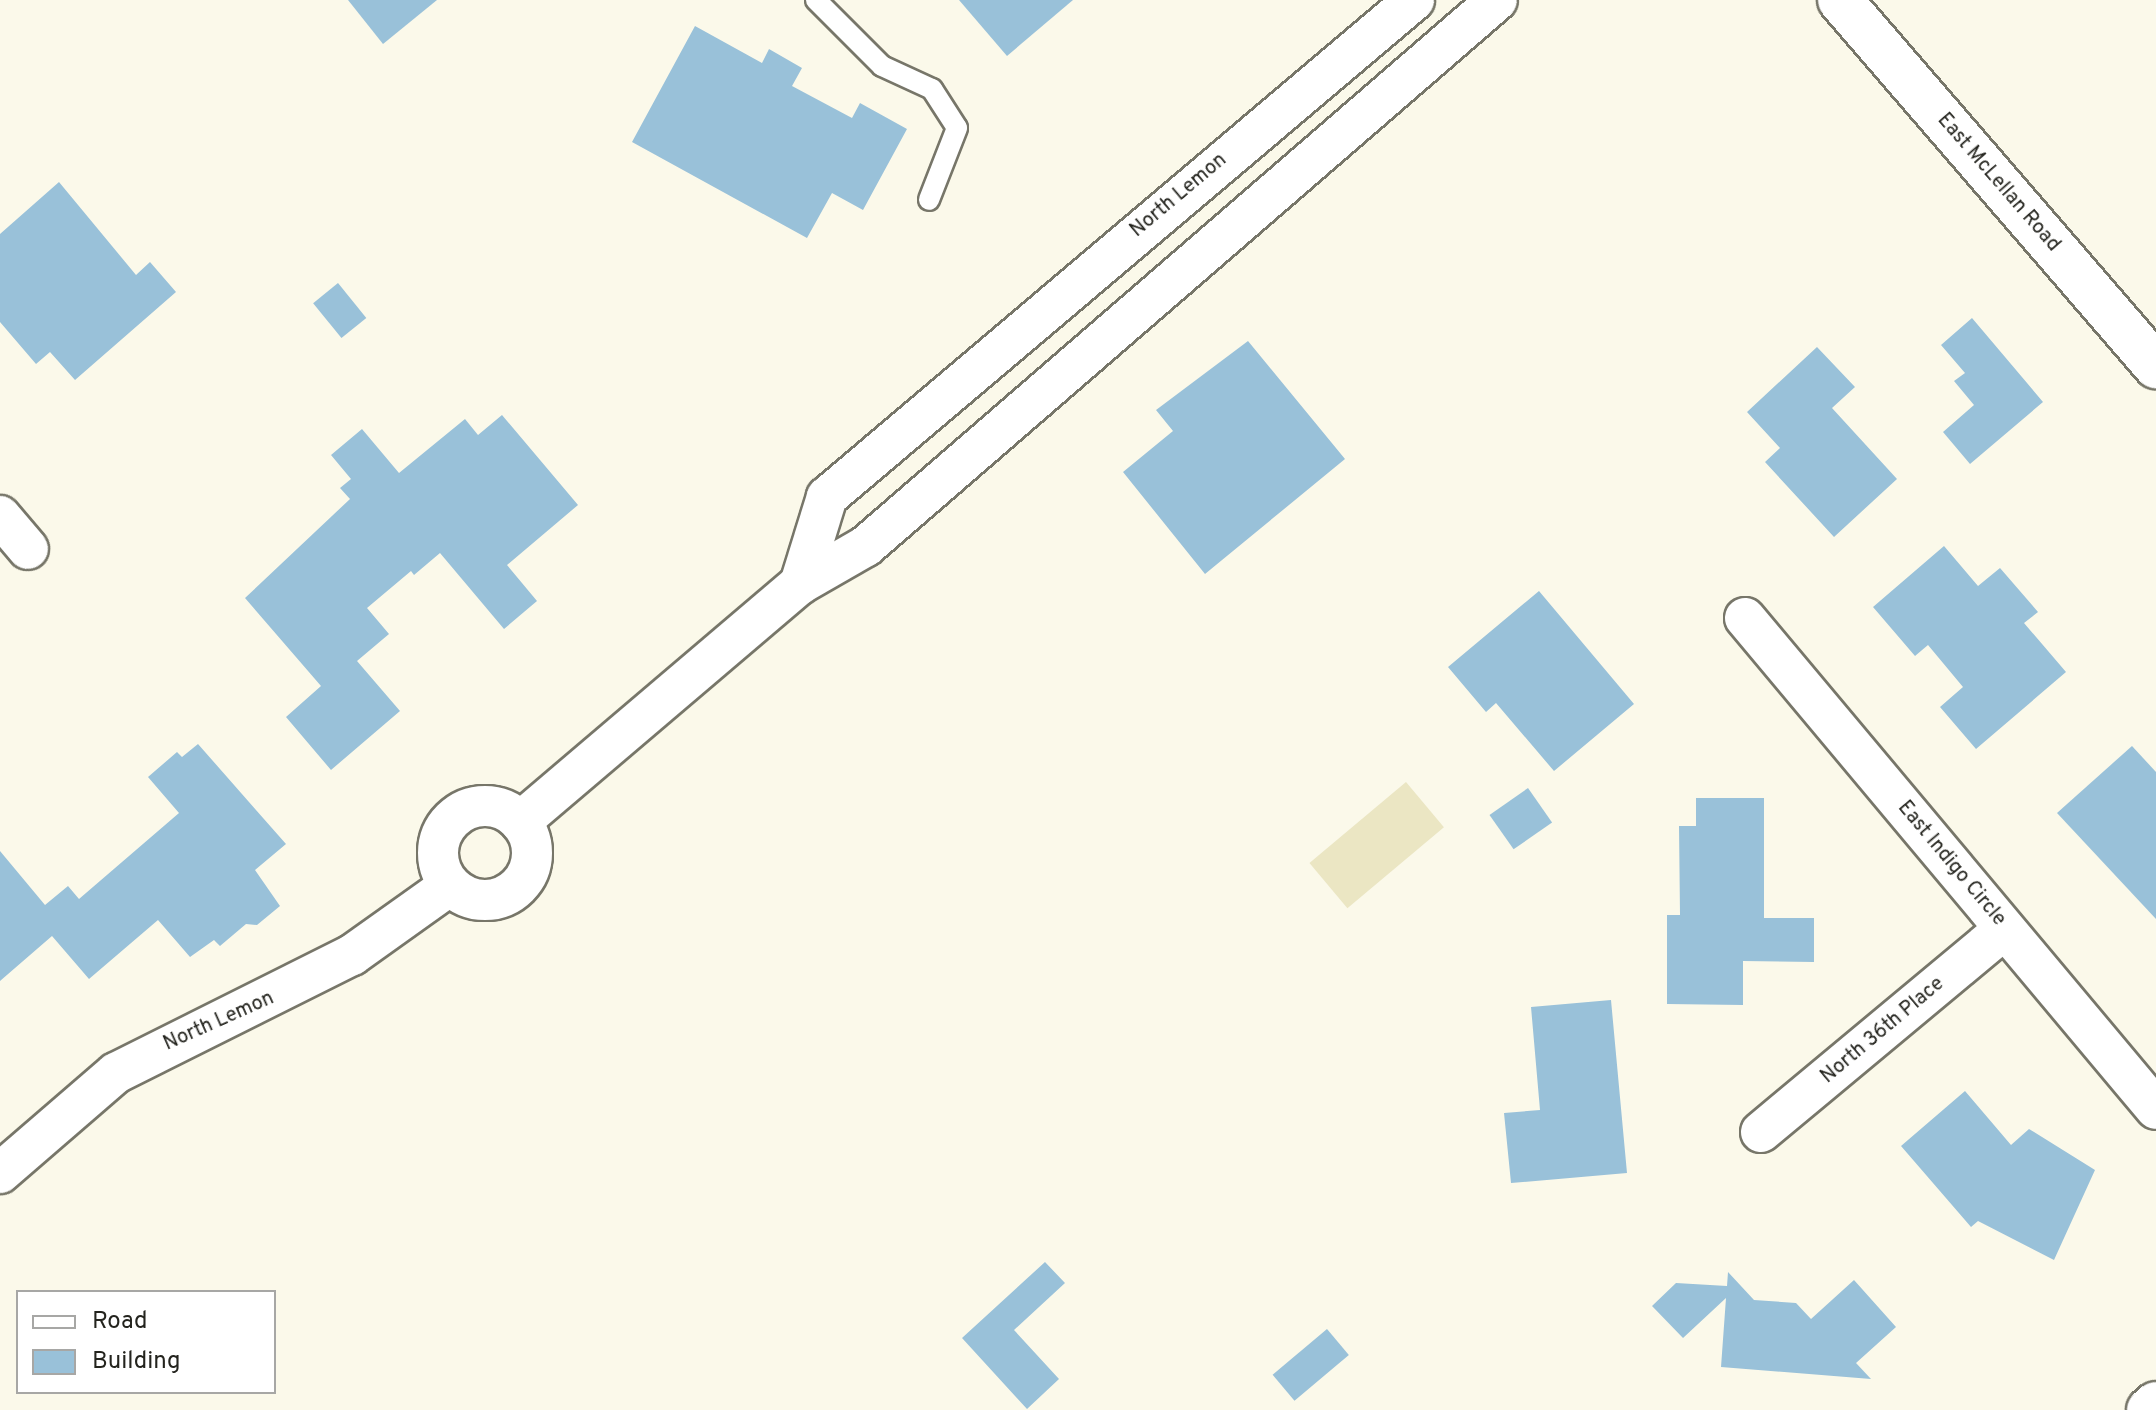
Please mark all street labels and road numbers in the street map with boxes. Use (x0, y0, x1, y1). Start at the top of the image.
street label: East McLellan Road (1931, 109, 2065, 257)
street label: North Lemon (1126, 149, 1232, 243)
street label: East Indigo Circle (1892, 797, 2010, 931)
street label: North 36th Place (1817, 973, 1949, 1089)
street label: North Lemon (160, 987, 278, 1057)

